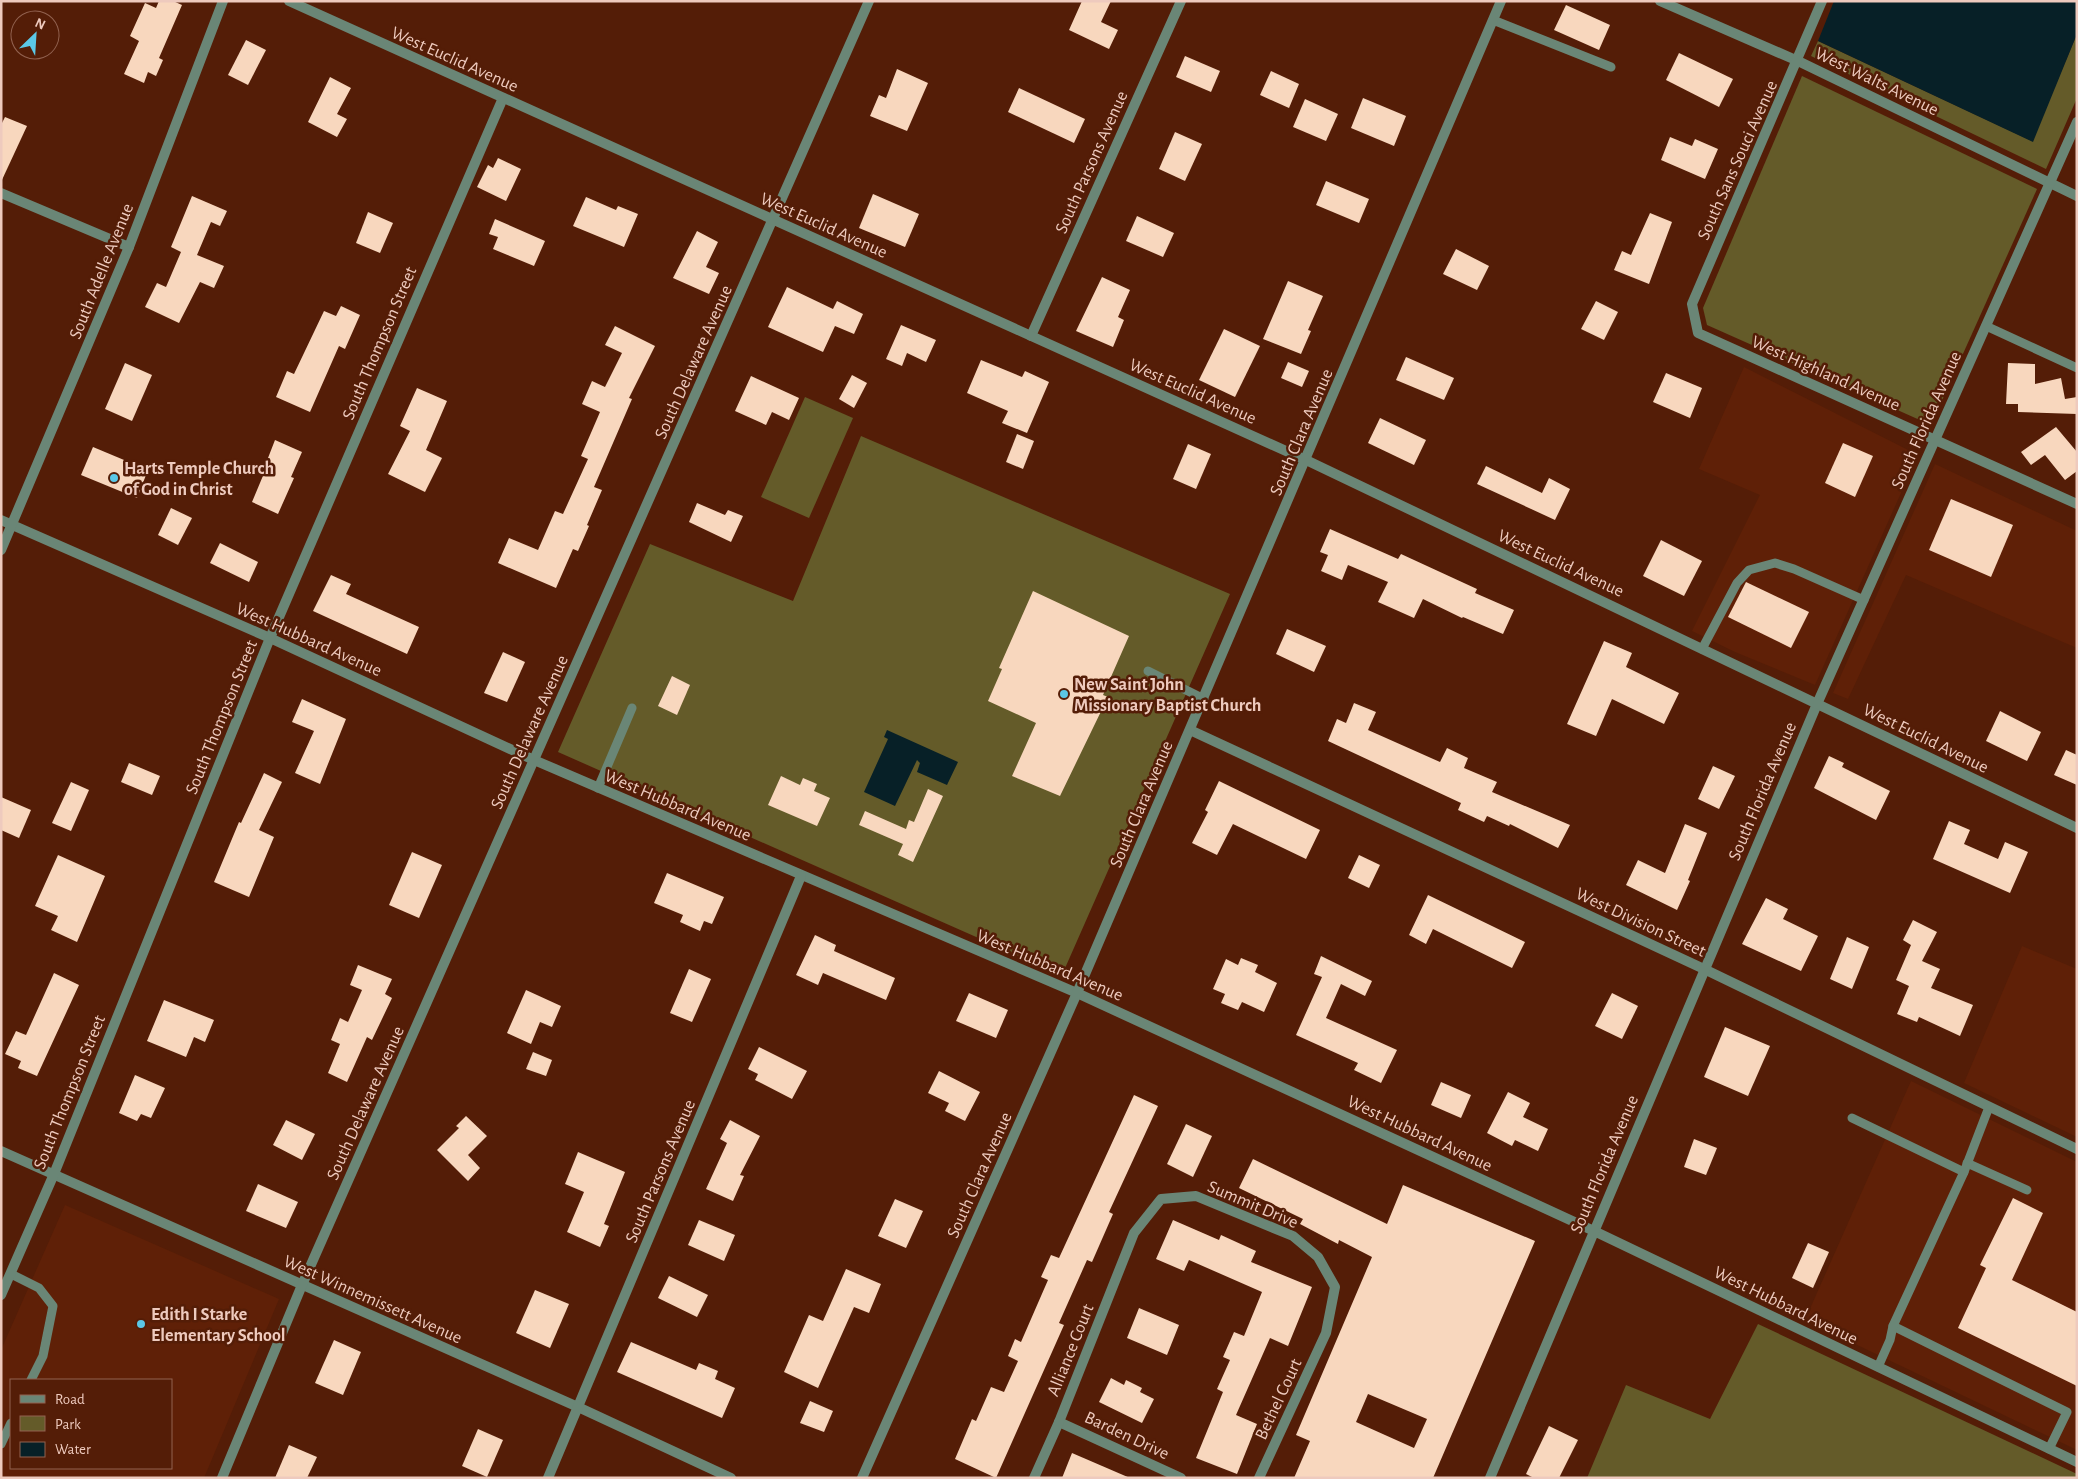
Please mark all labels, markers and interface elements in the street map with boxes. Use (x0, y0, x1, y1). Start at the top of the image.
north arrow (10, 10, 60, 60)
text: N (33, 16, 47, 33)
street label: West Euclid Avenue (388, 24, 521, 96)
street label: West Walts Avenue (1812, 44, 1941, 120)
street label: South Sans Souci Avenue (1695, 78, 1781, 243)
street label: South Parsons Avenue (1052, 89, 1131, 236)
street label: West Euclid Avenue (757, 190, 890, 262)
street label: South Adelle Avenue (67, 201, 137, 342)
street label: South Thompson Street (340, 264, 420, 423)
street label: South Delaware Avenue (652, 283, 736, 442)
street label: West Highland Avenue (1749, 333, 1903, 415)
street label: South Florida Avenue (1889, 349, 1965, 492)
street label: West Euclid Avenue (1126, 356, 1259, 428)
street label: South Clara Avenue (1267, 366, 1337, 498)
place label: Harts Temple Church of God in Christ (124, 460, 274, 499)
marker: Harts Temple Church of God in Christ (108, 472, 120, 484)
street label: West Euclid Avenue (1495, 527, 1626, 601)
street label: West Hubbard Avenue (233, 600, 384, 680)
street label: South Thompson Street (183, 638, 261, 797)
street label: South Delaware Avenue (488, 653, 572, 812)
place label: New Saint John Missionary Baptist Church (1074, 676, 1261, 715)
marker: New Saint John Missionary Baptist Church (1058, 688, 1070, 700)
street label: West Euclid Avenue (1860, 701, 1991, 777)
street label: South Florida Avenue (1726, 720, 1800, 863)
street label: South Clara Avenue (1107, 738, 1177, 870)
street label: West Hubbard Avenue (602, 767, 754, 845)
street label: West Division Street (1573, 885, 1709, 961)
street label: West Hubbard Avenue (974, 927, 1126, 1005)
street label: South Thompson Street (31, 1013, 109, 1172)
street label: South Delaware Avenue (324, 1024, 408, 1183)
street label: West Hubbard Avenue (1344, 1092, 1495, 1175)
street label: South Florida Avenue (1568, 1093, 1642, 1236)
street label: South Parsons Avenue (623, 1097, 699, 1246)
street label: South Clara Avenue (944, 1110, 1016, 1241)
street label: Summit Drive (1205, 1178, 1301, 1232)
street label: West Winnemissett Avenue (281, 1252, 465, 1347)
street label: West Hubbard Avenue (1711, 1263, 1860, 1349)
street label: Alliance Court (1044, 1301, 1098, 1399)
place label: Edith I Starke Elementary School (151, 1306, 286, 1345)
marker: Edith I Starke Elementary School (135, 1318, 147, 1330)
street label: Bethel Court (1252, 1356, 1306, 1443)
legend (10, 1379, 172, 1469)
text: Road (55, 1392, 85, 1407)
street label: Barden Drive (1082, 1409, 1172, 1463)
text: Park (55, 1417, 81, 1432)
text: Water (55, 1442, 91, 1457)

